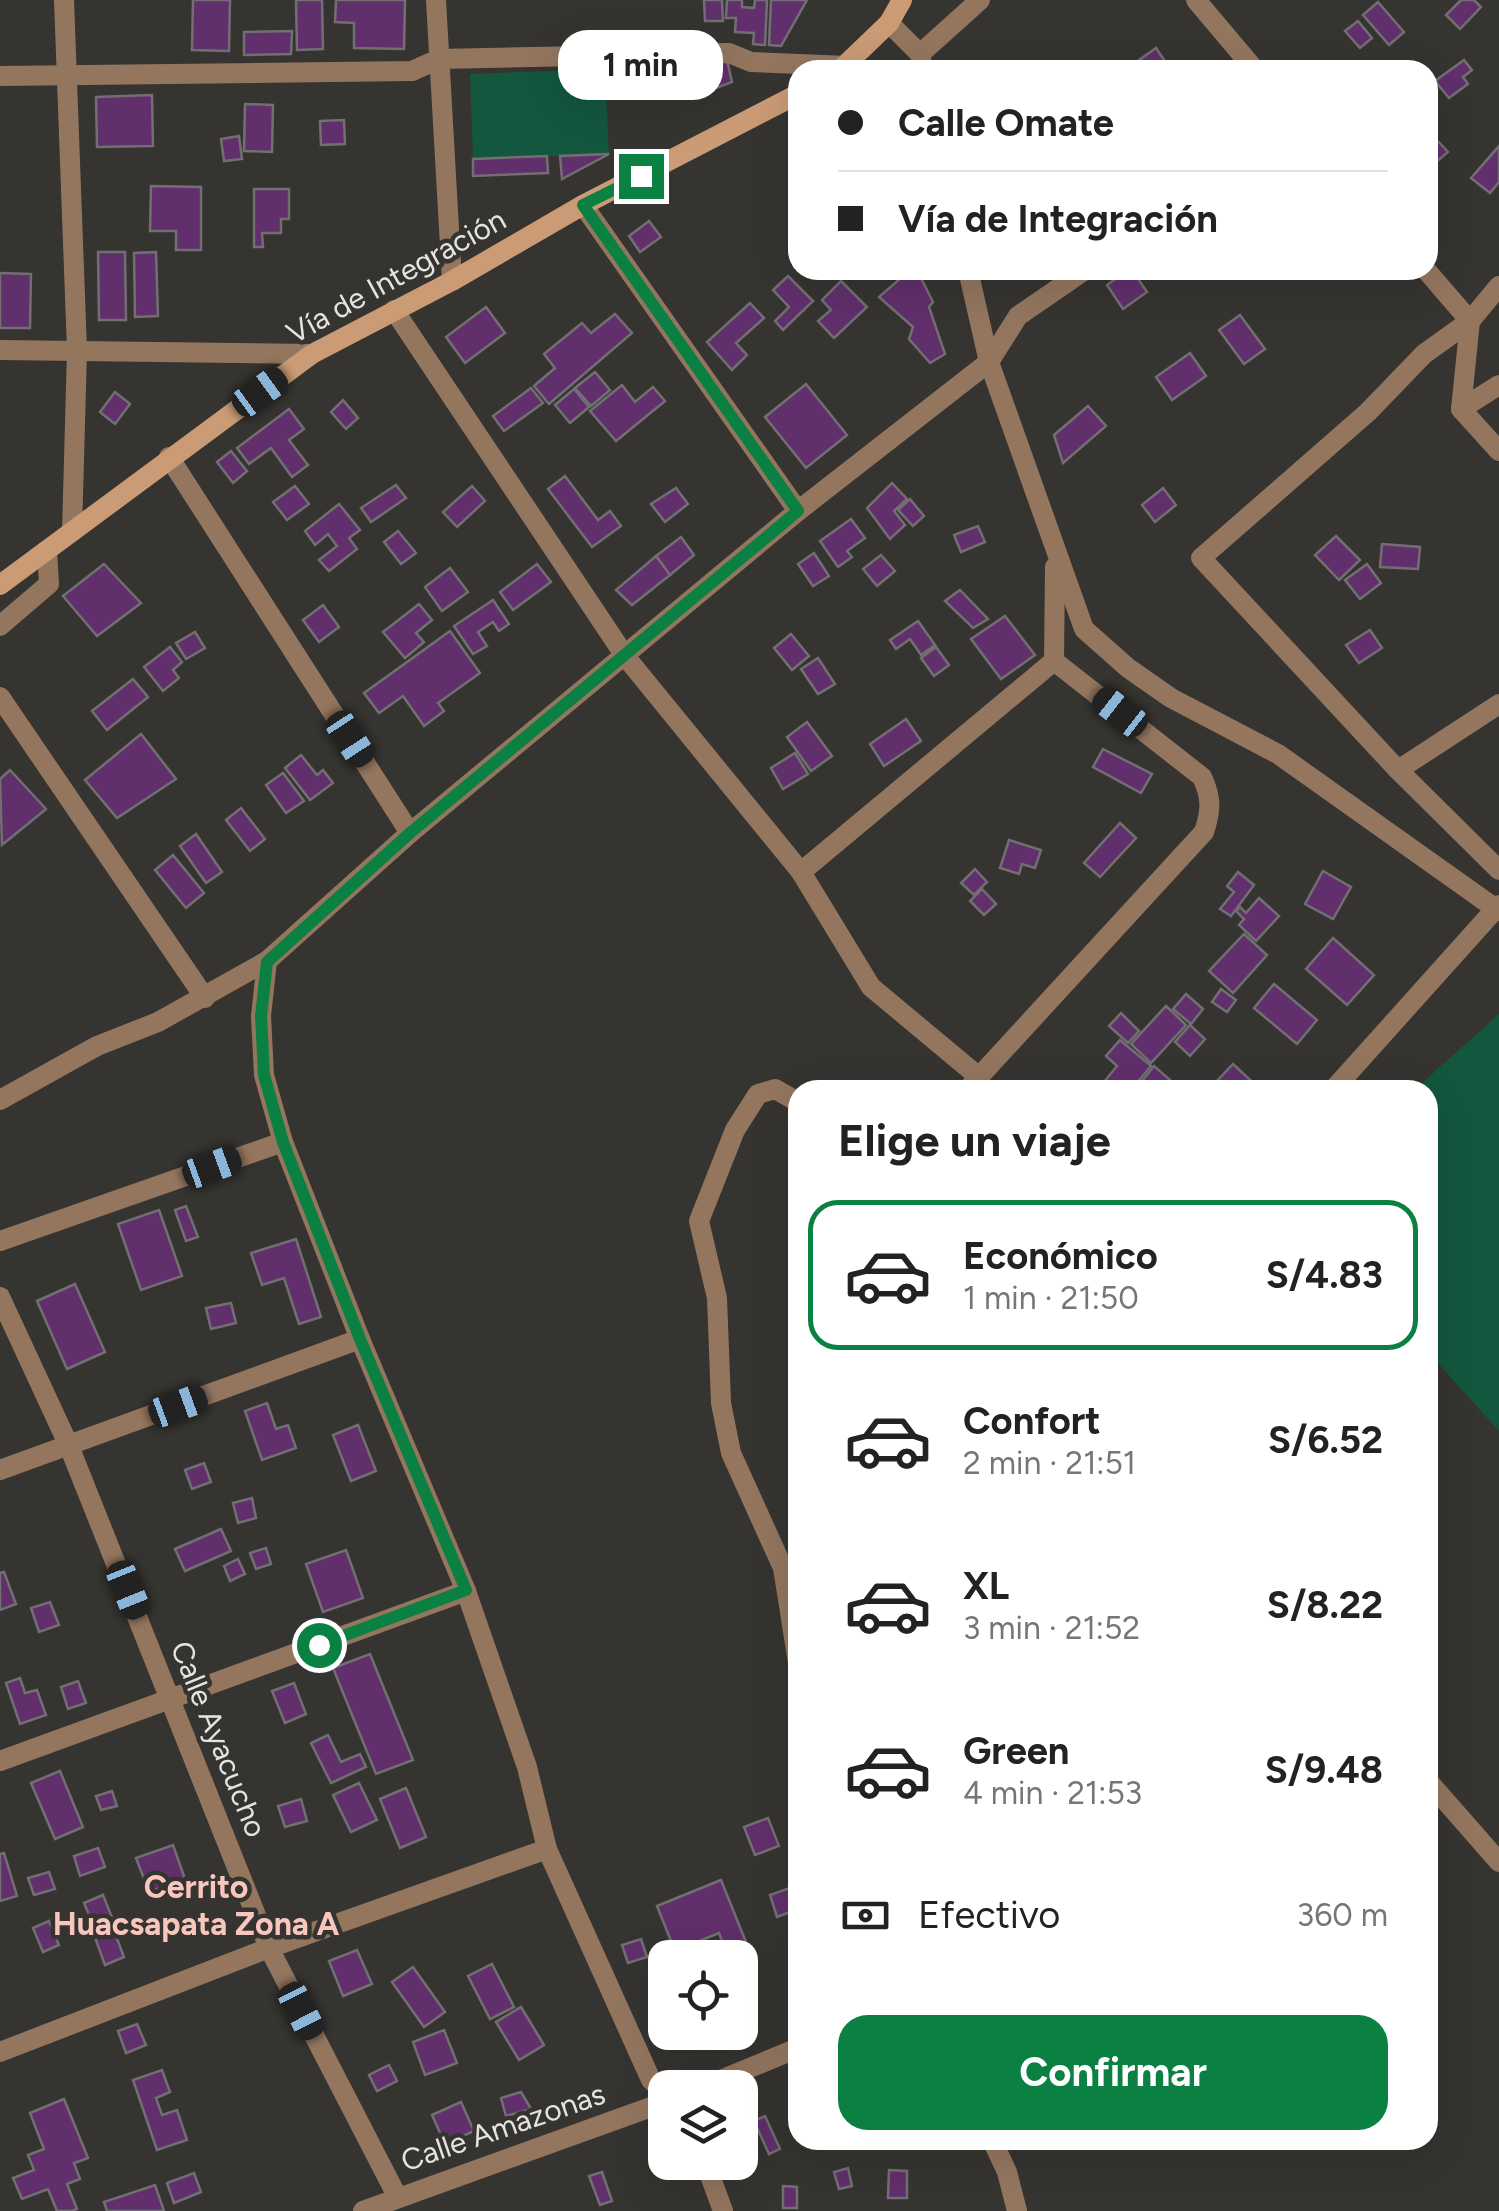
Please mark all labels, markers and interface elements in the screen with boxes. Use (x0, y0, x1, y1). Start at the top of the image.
callout: 1 min (558, 31, 724, 101)
text: 1 min (603, 46, 678, 84)
text: Calle Omate (898, 100, 1114, 146)
route end (619, 154, 664, 199)
text: Vía de Integración (898, 196, 1218, 242)
street label: Vía de Integración (280, 200, 512, 352)
car (227, 362, 293, 422)
car (1087, 682, 1153, 742)
car (321, 706, 379, 772)
text: Elige un viaje (838, 1113, 1111, 1167)
car (179, 1143, 245, 1191)
icon: car (843, 1230, 933, 1320)
text: Económico (963, 1233, 1158, 1279)
text: S/4.83 (1266, 1252, 1383, 1298)
text: 1 min · 21:50 (963, 1279, 1139, 1317)
car (145, 1382, 211, 1430)
icon: car (843, 1395, 933, 1485)
text: Confort (963, 1398, 1100, 1444)
text: S/6.52 (1268, 1417, 1383, 1463)
text: 2 min · 21:51 (963, 1444, 1136, 1482)
car (103, 1557, 153, 1623)
icon: car (843, 1560, 933, 1650)
text: XL (963, 1563, 1009, 1609)
text: S/8.22 (1267, 1582, 1383, 1628)
text: 3 min · 21:52 (963, 1609, 1140, 1647)
route start (297, 1623, 342, 1668)
street label: Calle Ayacucho (163, 1636, 275, 1842)
icon: car (843, 1725, 933, 1815)
text: Green (963, 1728, 1069, 1774)
text: S/9.48 (1265, 1747, 1383, 1793)
text: 4 min · 21:53 (963, 1774, 1142, 1812)
district label: Cerrito Huacsapata Zona A (53, 1868, 340, 1943)
icon: cash (838, 1888, 893, 1943)
text: Efectivo (918, 1892, 1060, 1938)
text: 360 m (1297, 1896, 1388, 1934)
map controls (648, 1940, 758, 2180)
button: locate (648, 1940, 758, 2050)
car (274, 1977, 328, 2045)
button: Confirmar (838, 2015, 1388, 2130)
button: layers (648, 2070, 758, 2180)
street label: Calle Amazonas (396, 2075, 610, 2179)

